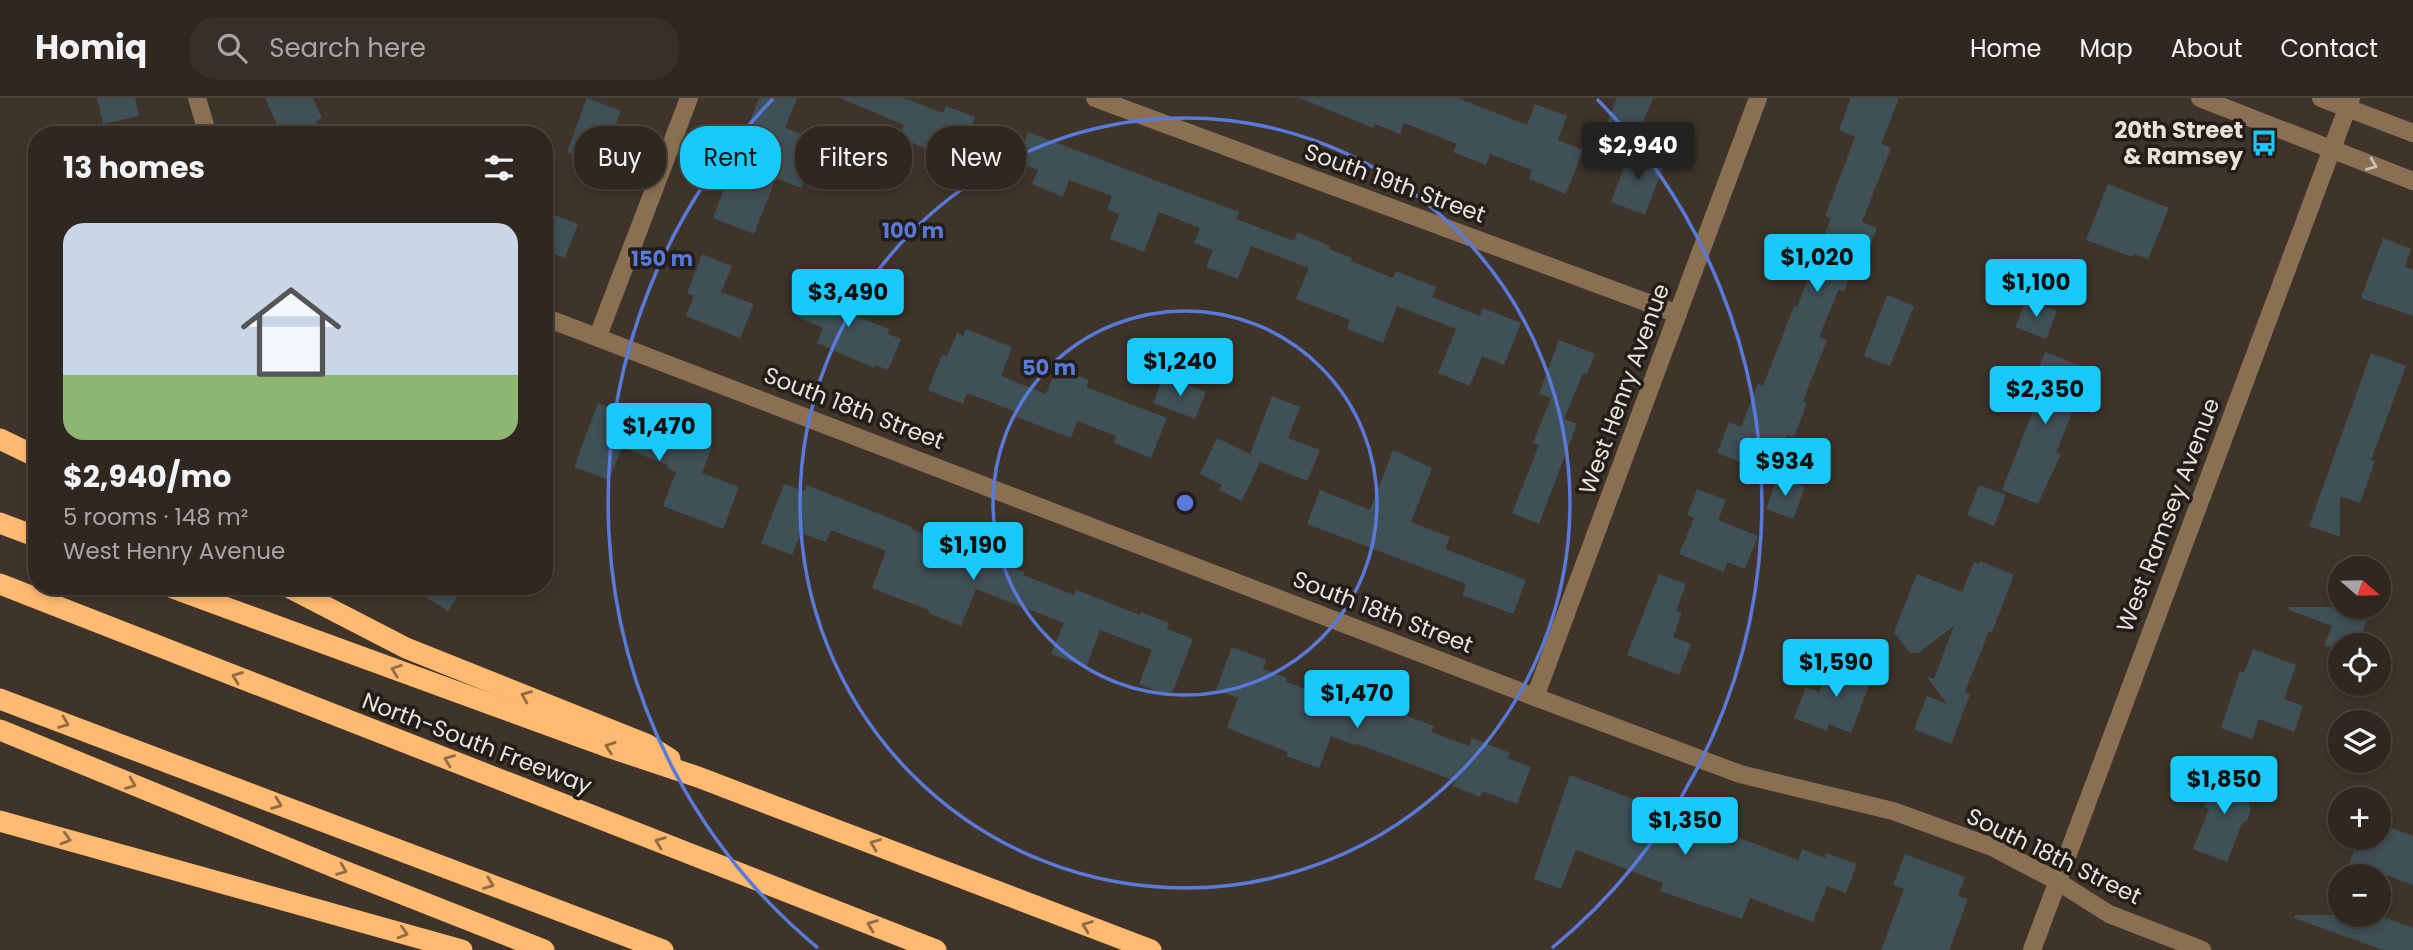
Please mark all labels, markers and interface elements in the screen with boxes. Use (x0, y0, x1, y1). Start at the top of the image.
search box (189, 17, 679, 80)
text: Homiq (35, 24, 147, 71)
icon: search (213, 29, 251, 67)
text: Search here (269, 30, 426, 66)
text: Home (1970, 32, 2042, 65)
text: Map (2080, 32, 2133, 65)
text: About (2171, 32, 2242, 65)
text: Contact (2280, 32, 2378, 65)
place label: 20th Street & Ramsey (2114, 114, 2243, 172)
pin: $2,940 (1581, 122, 1695, 182)
chip: Buy (574, 126, 666, 189)
chip: Rent (680, 126, 781, 189)
chip: Filters (795, 126, 912, 189)
chip: New (926, 126, 1026, 189)
bus stop icon: 20th Street & Ramsey (2249, 128, 2279, 158)
text: $2,940 (1598, 129, 1678, 161)
street label: South 19th Street (1300, 135, 1490, 231)
text: 13 homes (63, 146, 205, 189)
icon: filters (480, 149, 518, 187)
one-way arrow (2366, 156, 2378, 170)
text: 100 m (882, 216, 944, 245)
pin: $1,020 (1760, 234, 1874, 294)
text: $1,020 (1780, 241, 1854, 273)
text: 150 m (631, 244, 693, 273)
pin: $1,100 (1979, 260, 2093, 319)
text: $1,100 (2001, 266, 2071, 298)
icon: home (228, 269, 354, 395)
pin: $3,490 (791, 270, 905, 329)
text: $3,490 (808, 276, 888, 308)
street label: West Henry Avenue (1571, 279, 1677, 499)
pin: $1,240 (1123, 338, 1237, 398)
text: $1,240 (1143, 345, 1217, 377)
text: 50 m (1022, 353, 1076, 382)
street label: South 18th Street (759, 359, 949, 457)
pin: $2,350 (1988, 366, 2102, 426)
text: $2,350 (2006, 373, 2084, 405)
street label: West Ramsey Avenue (2109, 393, 2227, 637)
pin: $1,470 (602, 404, 716, 463)
text: $1,470 (622, 410, 696, 442)
pin: $934 (1744, 438, 1826, 498)
text: $934 (1756, 445, 1814, 477)
text: $2,940/mo (63, 455, 231, 498)
centre of rings (1173, 491, 1197, 515)
text: 5 rooms · 148 m² (63, 501, 248, 533)
pin: $1,190 (916, 522, 1030, 582)
text: $1,190 (939, 529, 1007, 561)
text: West Henry Avenue (63, 535, 285, 567)
north arrow (2328, 556, 2390, 620)
map controls (2328, 556, 2391, 927)
street label: South 18th Street (1288, 563, 1478, 661)
button: locate (2328, 633, 2391, 696)
pin: $1,590 (1779, 640, 1893, 699)
text: $1,590 (1799, 646, 1873, 678)
one-way arrow (391, 664, 403, 678)
pin: $1,470 (1300, 670, 1414, 730)
one-way arrow (231, 671, 243, 685)
text: $1,470 (1320, 677, 1394, 709)
street label: North-South Freeway (358, 684, 596, 802)
one-way arrow (521, 690, 533, 704)
button: layers (2328, 710, 2391, 773)
one-way arrow (57, 715, 69, 729)
one-way arrow (604, 741, 617, 755)
one-way arrow (443, 754, 455, 768)
pin: $1,850 (2167, 756, 2281, 816)
text: $1,850 (2186, 763, 2262, 795)
one-way arrow (124, 776, 136, 790)
button: + (2328, 787, 2391, 850)
one-way arrow (270, 795, 282, 809)
pin: $1,350 (1628, 798, 1742, 857)
street label: South 18th Street (1961, 800, 2147, 912)
text: $1,350 (1648, 804, 1722, 836)
one-way arrow (60, 831, 72, 845)
one-way arrow (655, 837, 667, 851)
one-way arrow (869, 839, 881, 853)
one-way arrow (335, 862, 347, 876)
button: − (2328, 864, 2391, 927)
one-way arrow (483, 876, 495, 890)
one-way arrow (867, 920, 879, 934)
one-way arrow (1082, 920, 1094, 934)
one-way arrow (397, 925, 409, 940)

